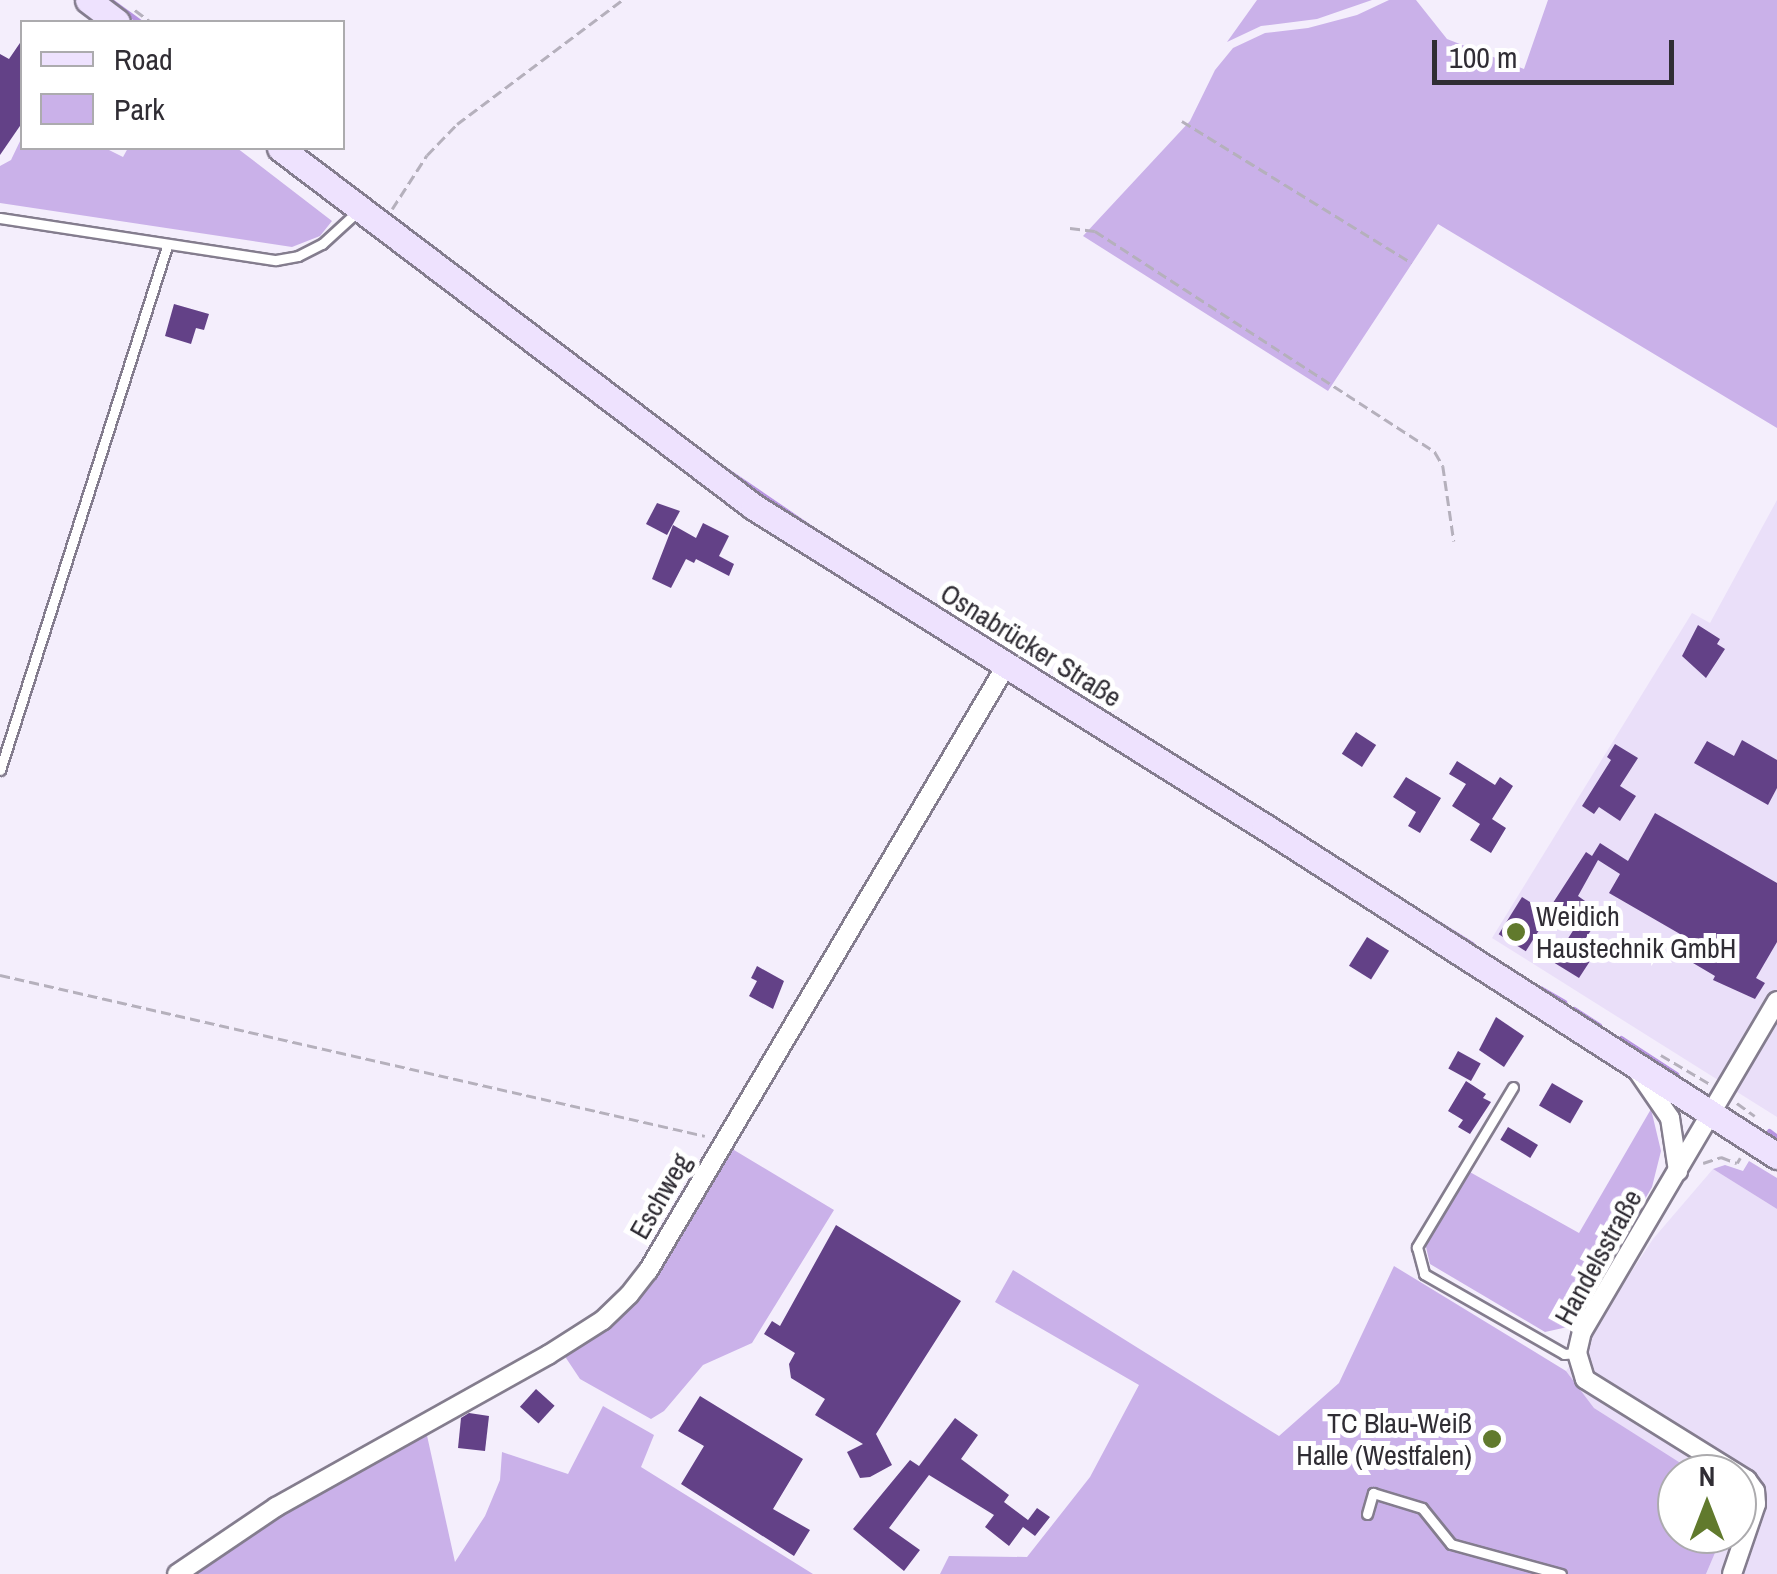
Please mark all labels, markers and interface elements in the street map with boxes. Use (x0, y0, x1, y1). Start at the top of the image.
legend (20, 20, 345, 150)
scale bar (1437, 20, 1680, 82)
text: 100 m (1449, 37, 1517, 77)
text: Road (114, 39, 173, 79)
text: Park (114, 89, 165, 129)
street label: Osnabrücker Straße (934, 576, 1128, 714)
place label: Weidich Haustechnik GmbH (1536, 899, 1736, 965)
marker: Weidich Haustechnik GmbH (1505, 921, 1527, 943)
street label: Eschweg (622, 1147, 698, 1245)
street label: Handelsstraße (1547, 1184, 1649, 1330)
place label: TC Blau-Weiß Halle (Westfalen) (1296, 1406, 1472, 1472)
marker: TC Blau-Weiß Halle (Westfalen) (1481, 1428, 1503, 1450)
north arrow (1657, 1454, 1757, 1554)
text: N (1699, 1457, 1715, 1495)

